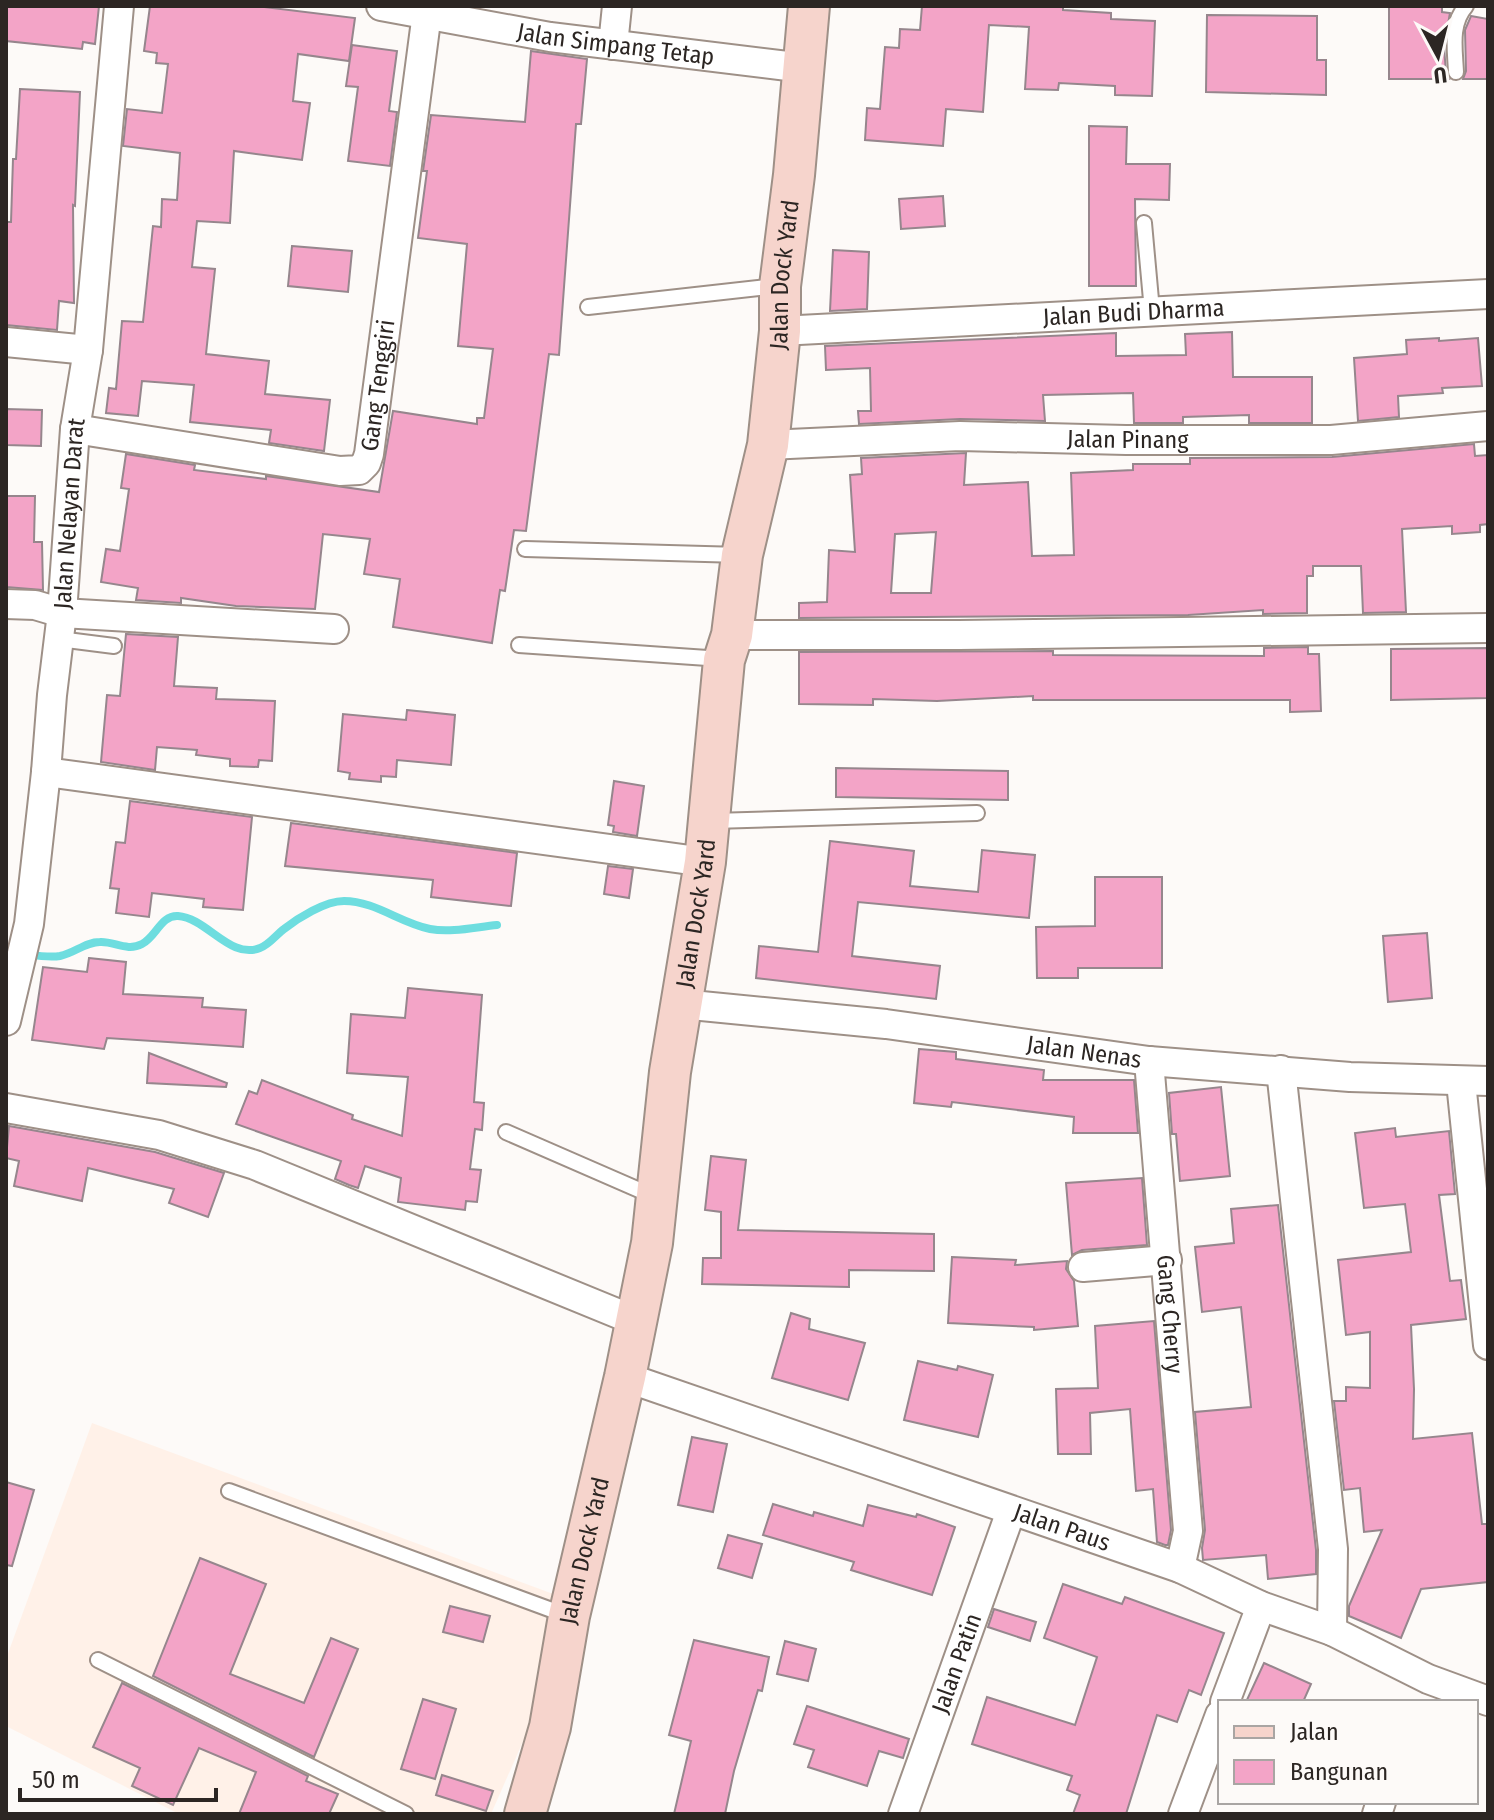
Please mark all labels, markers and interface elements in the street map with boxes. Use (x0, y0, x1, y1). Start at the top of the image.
north arrow (1398, 16, 1478, 96)
street label: Jalan Simpang Tetap (515, 17, 716, 71)
text: U (1432, 61, 1448, 90)
street label: Jalan Dock Yard (764, 198, 805, 351)
street label: Jalan Budi Dharma (1042, 294, 1225, 331)
street label: Gang Tenggiri (356, 318, 401, 453)
street label: Jalan Nelayan Darat (48, 416, 91, 610)
street label: Jalan Pinang (1067, 425, 1189, 454)
street label: Jalan Dock Yard (670, 838, 721, 990)
street label: Jalan Nenas (1025, 1030, 1143, 1074)
street label: Gang Cherry (1151, 1254, 1189, 1375)
street label: Jalan Dock Yard (554, 1474, 615, 1627)
street label: Jalan Paus (1010, 1498, 1114, 1557)
street label: Jalan Patin (926, 1610, 987, 1717)
legend (1218, 1700, 1478, 1804)
text: Jalan (1290, 1718, 1339, 1746)
scale bar (20, 1752, 216, 1802)
text: Bangunan (1290, 1758, 1388, 1786)
text: 50 m (32, 1766, 80, 1794)

